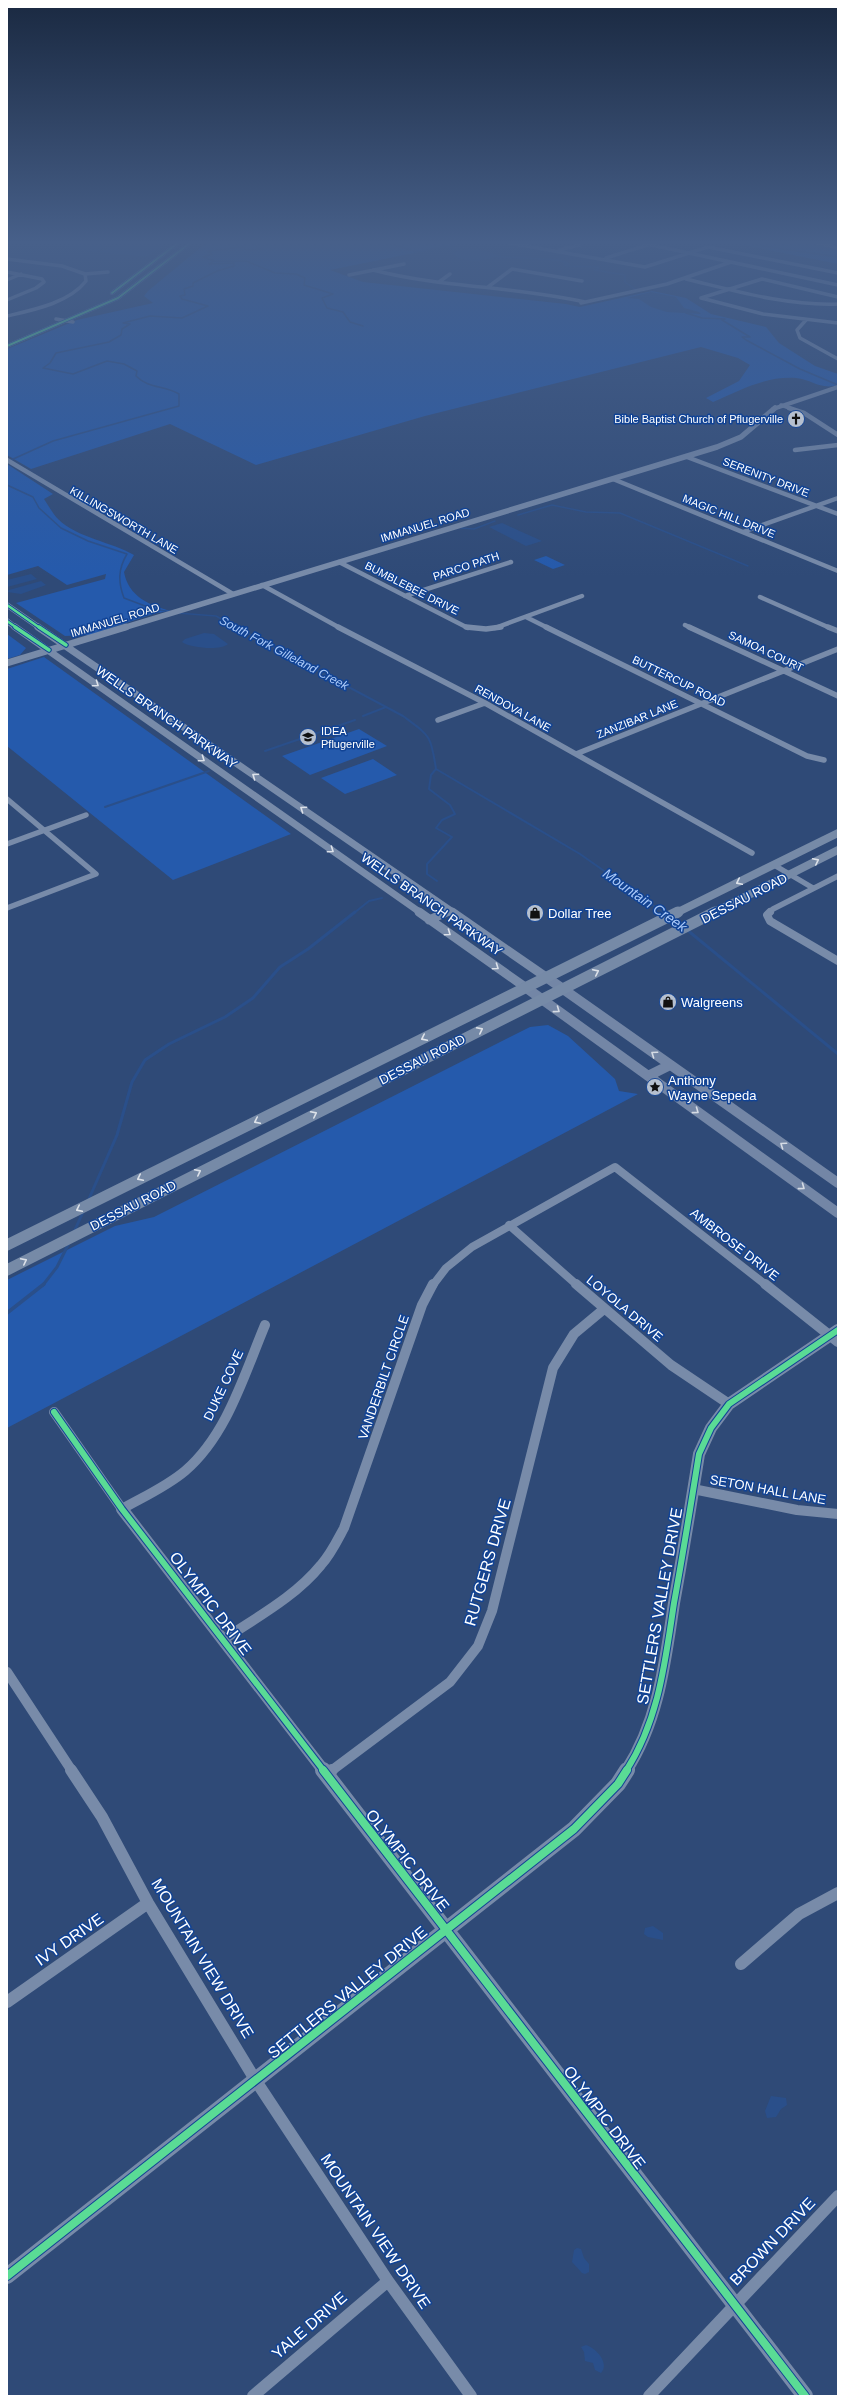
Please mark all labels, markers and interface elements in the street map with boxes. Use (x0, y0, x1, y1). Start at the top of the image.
church icon: Bible Baptist Church of Pflugerville (786, 409, 806, 429)
place label: Bible Baptist Church of Pflugerville (614, 413, 783, 425)
street label: SERENITY DRIVE (721, 455, 811, 499)
street label: KILLINGSWORTH LANE (68, 484, 180, 556)
street label: MAGIC HILL DRIVE (681, 492, 777, 540)
street label: IMMANUEL ROAD (379, 506, 471, 544)
street label: PARCO PATH (431, 550, 501, 582)
street label: BUMBLEBEE DRIVE (363, 559, 461, 617)
street label: IMMANUEL ROAD (69, 601, 161, 639)
water label: South Fork Gilleland Creek (217, 613, 352, 693)
street label: SAMOA COURT (727, 628, 806, 674)
street label: BUTTERCUP ROAD (631, 653, 727, 709)
street label: WELLS BRANCH PARKWAY (93, 663, 240, 772)
one-way arrow (91, 679, 98, 686)
street label: RENDOVA LANE (473, 682, 553, 734)
street label: ZANZIBAR LANE (595, 697, 679, 741)
place label: IDEA Pflugerville (321, 725, 375, 750)
school or university icon: IDEA Pflugerville (298, 727, 318, 747)
one-way arrow (198, 754, 205, 762)
one-way arrow (252, 774, 259, 781)
one-way arrow (300, 806, 307, 814)
one-way arrow (327, 845, 334, 853)
street label: WELLS BRANCH PARKWAY (358, 850, 505, 959)
one-way arrow (812, 858, 820, 866)
water label: Mountain Creek (600, 865, 691, 935)
street label: DESSAU ROAD (699, 870, 790, 927)
one-way arrow (735, 878, 743, 885)
shop icon: Dollar Tree (525, 903, 545, 923)
place label: Dollar Tree (548, 906, 612, 921)
one-way arrow (444, 928, 451, 935)
one-way arrow (492, 962, 499, 969)
one-way arrow (592, 969, 600, 977)
shop icon: Walgreens (658, 992, 678, 1012)
place label: Walgreens (681, 995, 743, 1010)
one-way arrow (553, 1005, 560, 1013)
one-way arrow (476, 1027, 483, 1035)
street label: DESSAU ROAD (377, 1031, 468, 1088)
one-way arrow (420, 1033, 428, 1041)
one-way arrow (651, 1051, 658, 1059)
place label: Anthony Wayne Sepeda (668, 1073, 757, 1103)
place icon: Anthony Wayne Sepeda (645, 1077, 665, 1097)
one-way arrow (692, 1106, 699, 1113)
one-way arrow (310, 1111, 317, 1119)
one-way arrow (254, 1116, 261, 1123)
one-way arrow (781, 1143, 788, 1150)
one-way arrow (194, 1169, 201, 1177)
one-way arrow (137, 1173, 145, 1181)
street label: DESSAU ROAD (88, 1177, 179, 1234)
one-way arrow (798, 1182, 805, 1190)
one-way arrow (75, 1204, 83, 1212)
street label: AMBROSE DRIVE (687, 1205, 782, 1284)
one-way arrow (19, 1258, 27, 1266)
street label: LOYOLA DRIVE (584, 1272, 666, 1345)
street label: VANDERBILT CIRCLE (355, 1313, 412, 1441)
street label: DUKE COVE (200, 1347, 247, 1423)
street label: SETON HALL LANE (709, 1472, 828, 1507)
street label: RUTGERS DRIVE (461, 1497, 514, 1628)
street label: SETTLERS VALLEY DRIVE (634, 1506, 685, 1706)
street label: OLYMPIC DRIVE (166, 1549, 255, 1658)
street label: OLYMPIC DRIVE (363, 1806, 453, 1914)
street label: MOUNTAIN VIEW DRIVE (148, 1876, 257, 2041)
street label: IVY DRIVE (32, 1910, 106, 1969)
street label: SETTLERS VALLEY DRIVE (264, 1923, 430, 2062)
street label: OLYMPIC DRIVE (560, 2063, 649, 2172)
street label: MOUNTAIN VIEW DRIVE (317, 2151, 434, 2312)
street label: BROWN DRIVE (726, 2194, 818, 2288)
street label: YALE DRIVE (269, 2288, 350, 2362)

